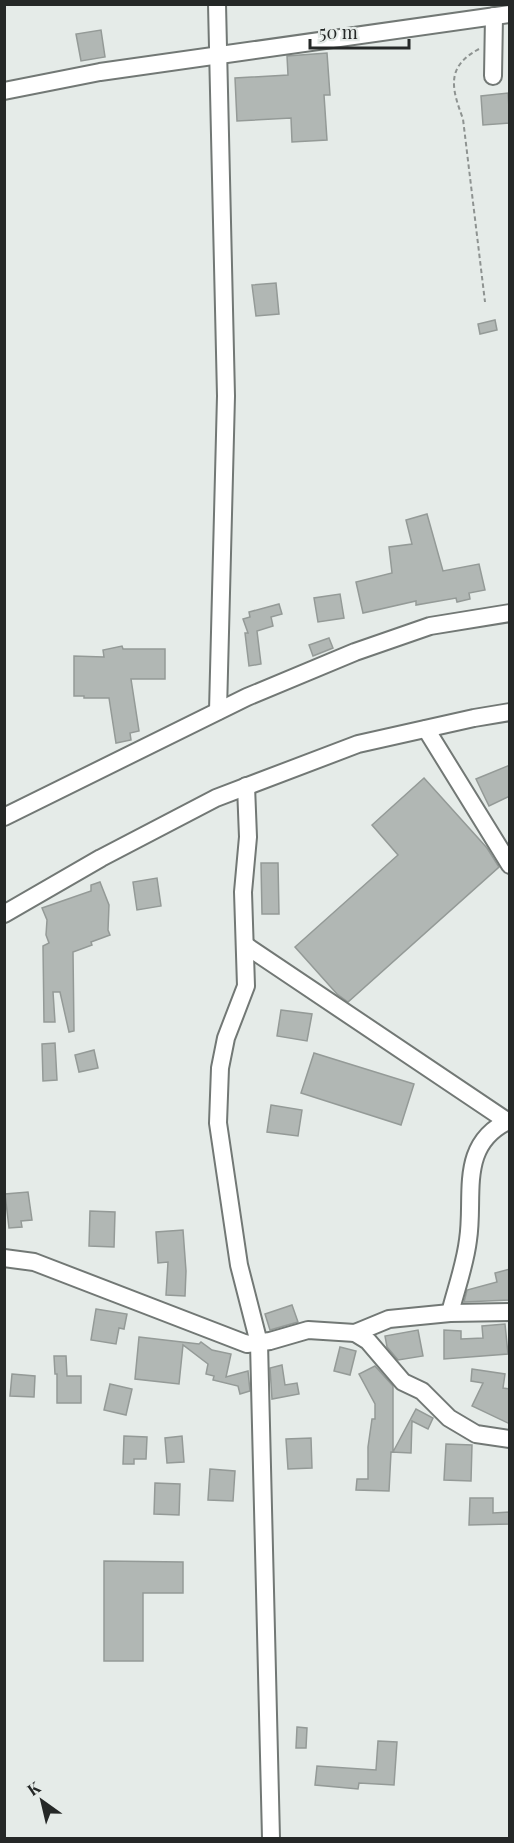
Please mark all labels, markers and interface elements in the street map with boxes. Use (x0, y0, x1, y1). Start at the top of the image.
scale bar (310, 12, 409, 50)
text: 50 m (319, 20, 358, 44)
north arrow (12, 1771, 72, 1831)
text: K (23, 1776, 44, 1800)

